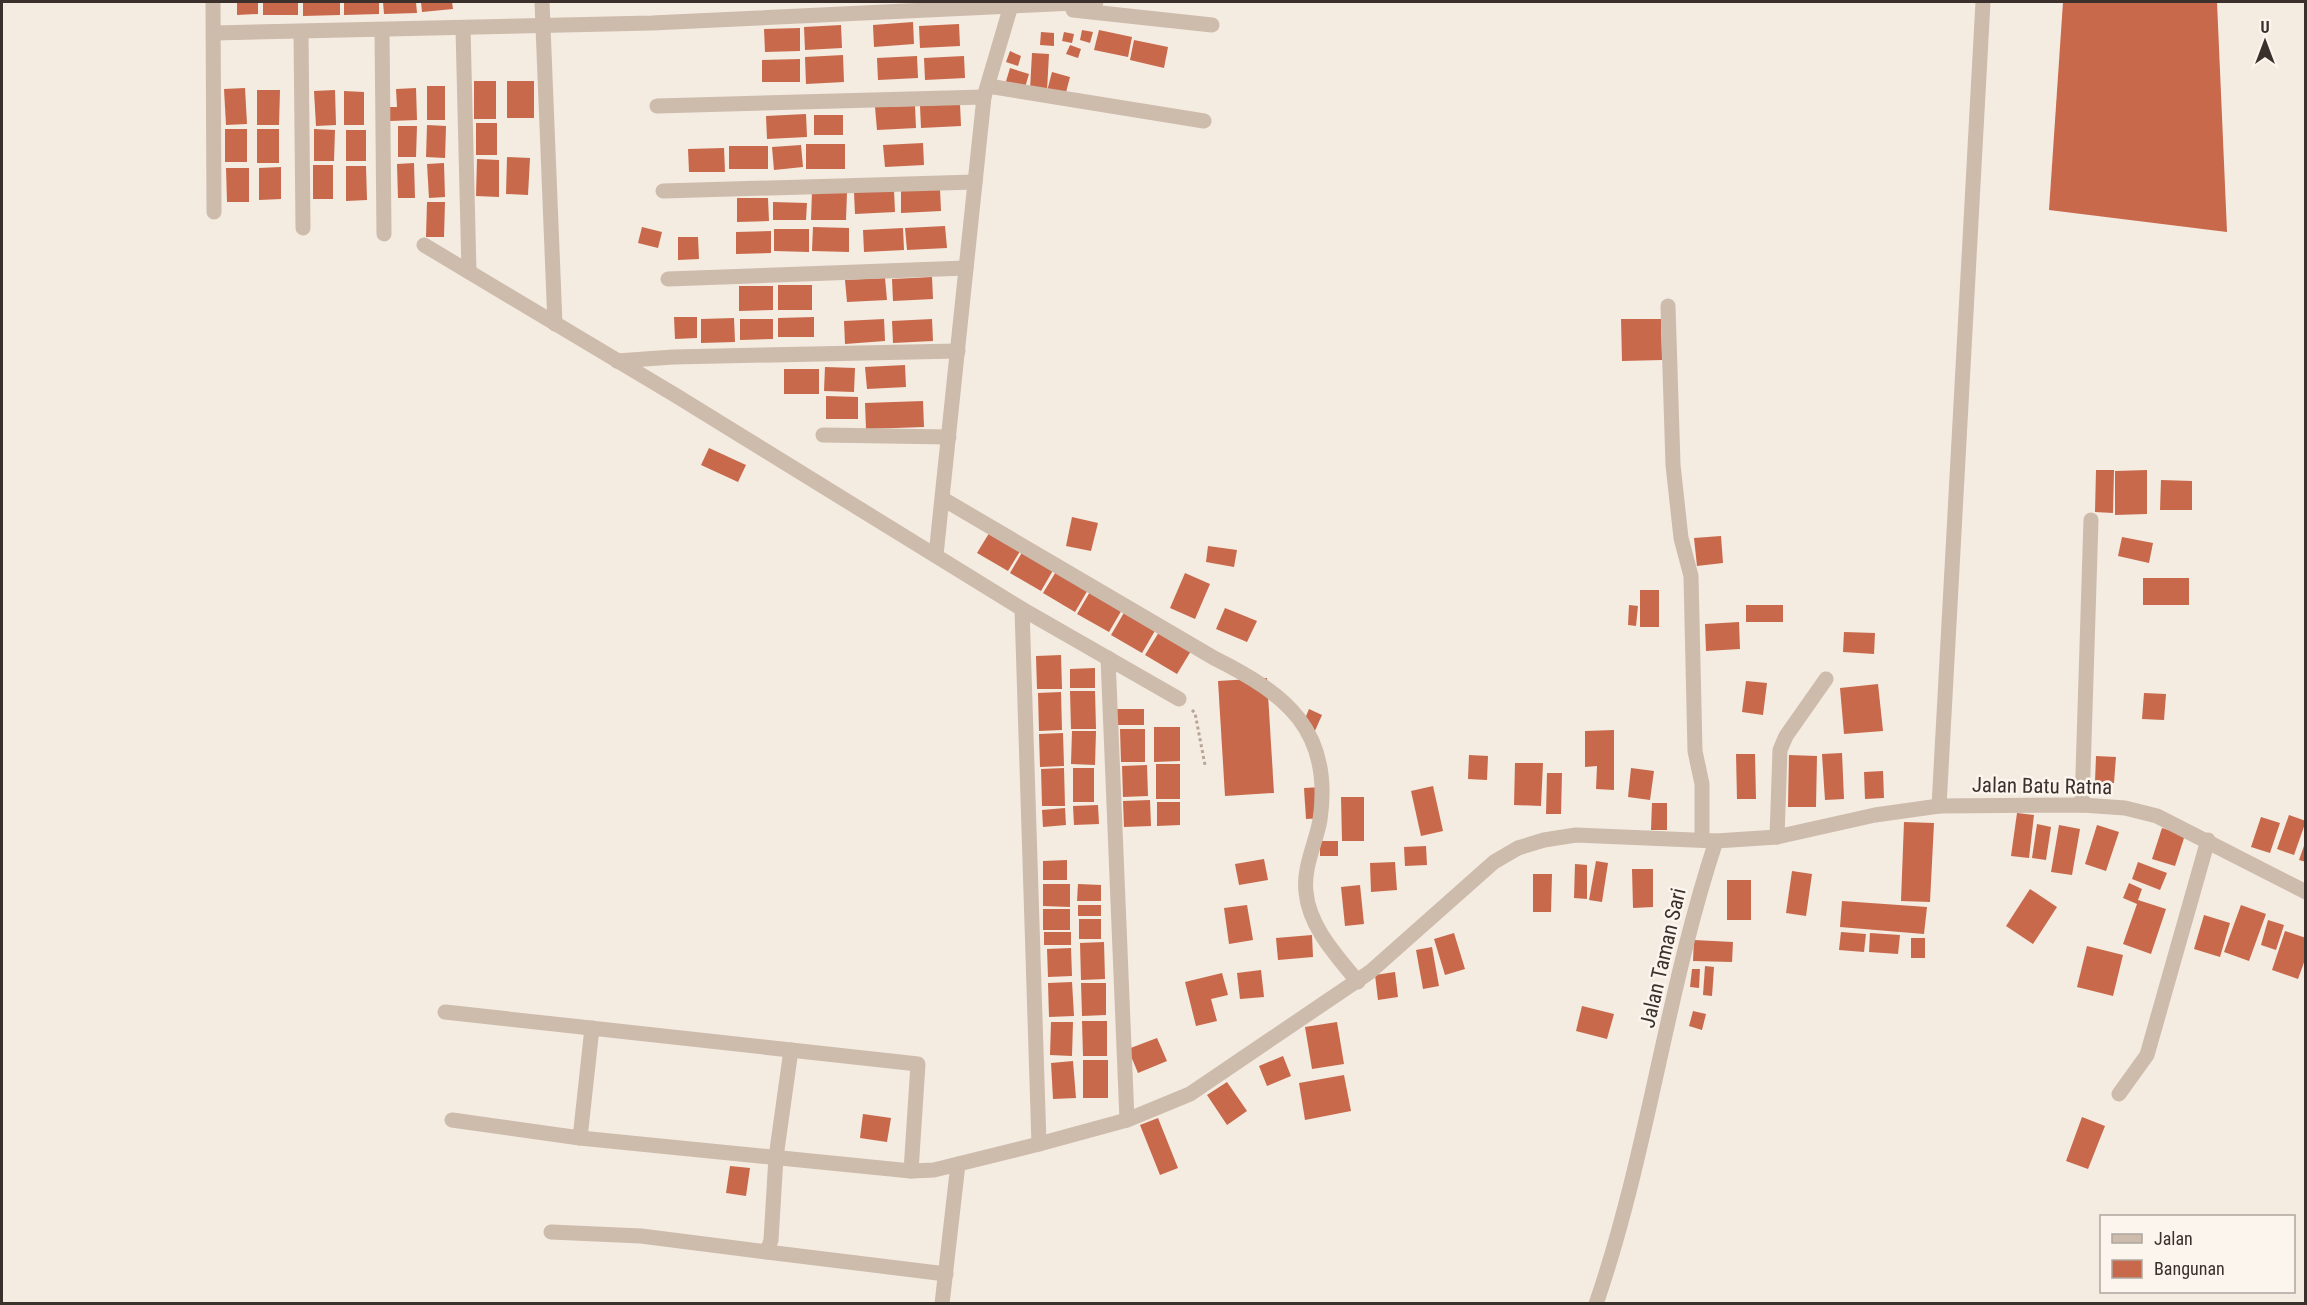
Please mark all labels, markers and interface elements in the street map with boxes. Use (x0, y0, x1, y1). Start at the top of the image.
north arrow (2235, 12, 2295, 72)
text: U (2260, 18, 2270, 37)
street label: Jalan Batu Ratna (1972, 773, 2112, 799)
street label: Jalan Taman Sari (1635, 886, 1691, 1030)
legend (2100, 1215, 2295, 1293)
text: Jalan (2154, 1228, 2193, 1249)
text: Bangunan (2154, 1258, 2225, 1279)

